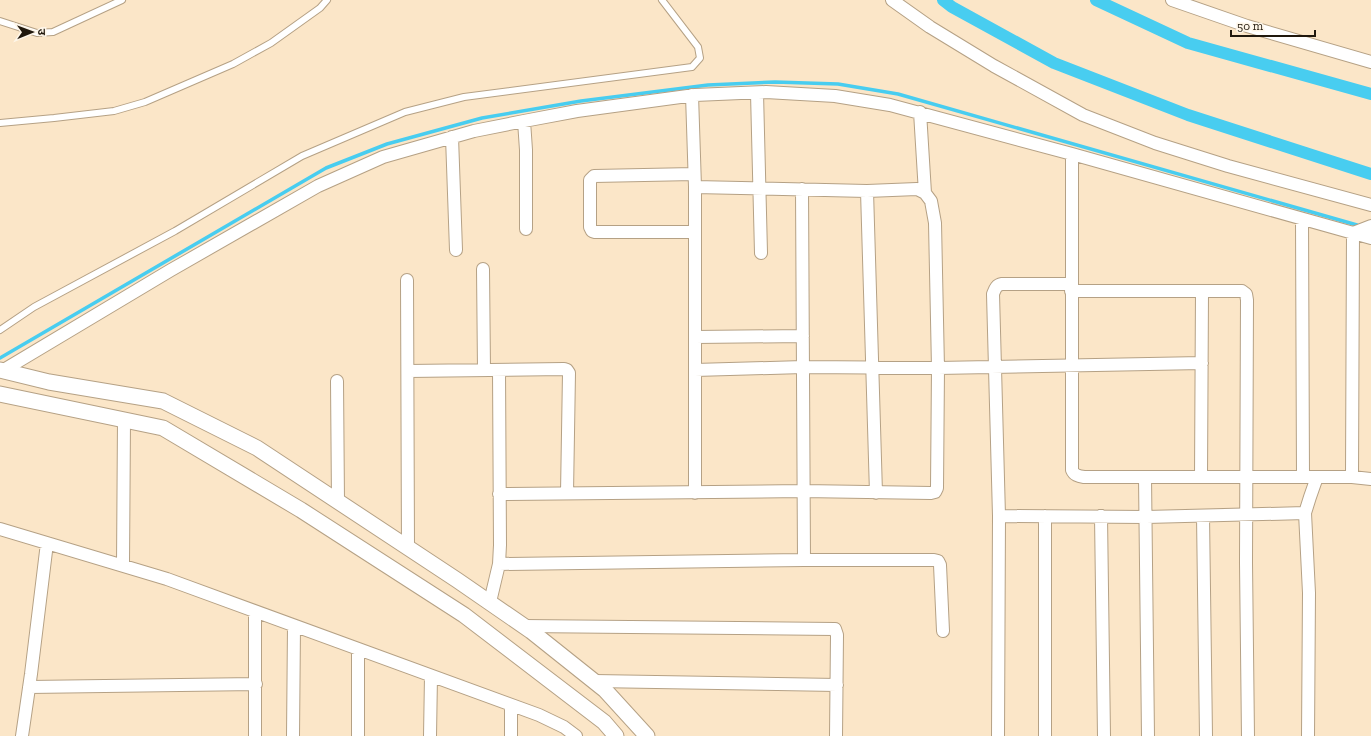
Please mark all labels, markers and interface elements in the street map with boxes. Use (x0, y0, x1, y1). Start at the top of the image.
north arrow (12, 12, 52, 52)
scale bar (1231, 12, 1315, 38)
text: 50 m (1237, 19, 1264, 33)
text: उ (35, 29, 48, 36)

